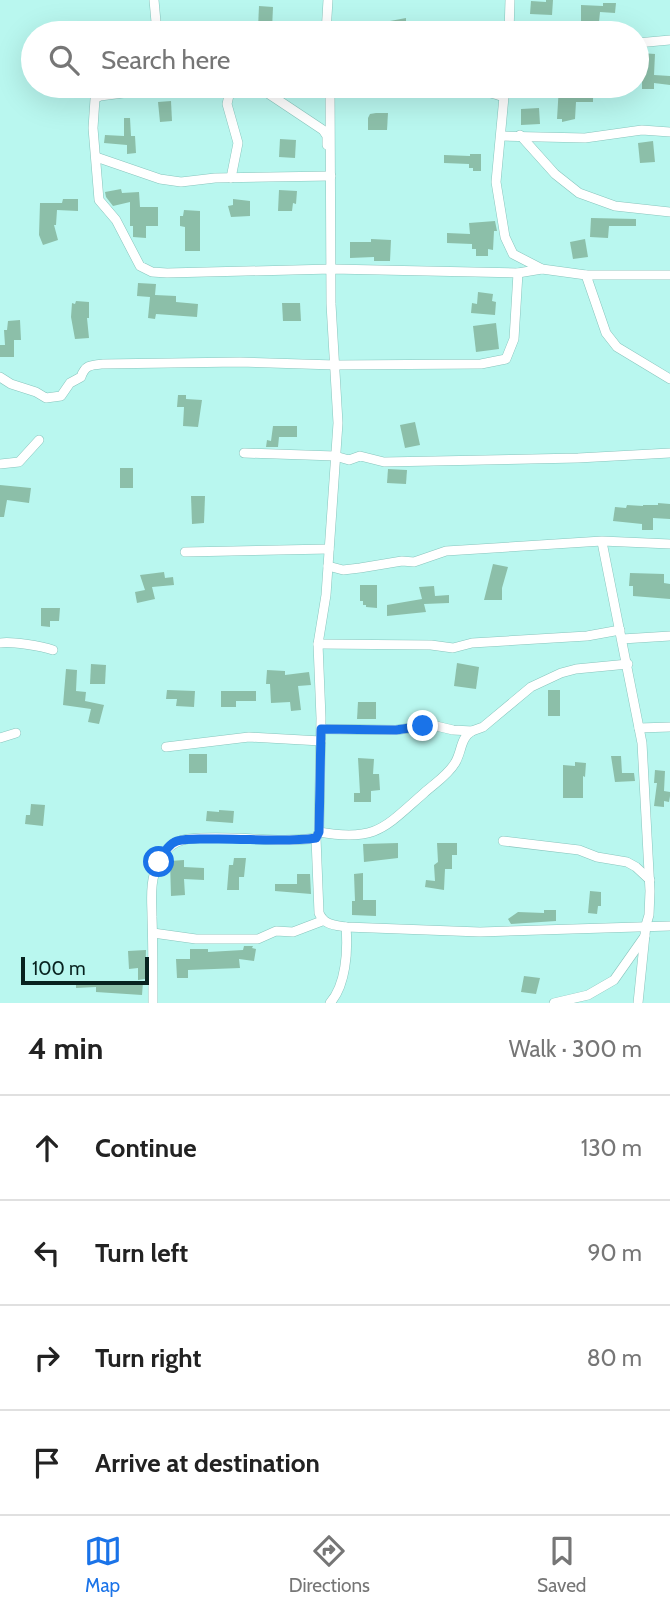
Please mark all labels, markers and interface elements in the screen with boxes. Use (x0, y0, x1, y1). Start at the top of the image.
search box (21, 21, 649, 98)
icon: search (45, 41, 83, 79)
text: Search here (101, 44, 230, 76)
route end (407, 710, 438, 741)
route start (143, 846, 174, 877)
scale bar (21, 954, 149, 986)
text: 100 m (32, 957, 86, 980)
text: 4 min (28, 1030, 103, 1067)
text: Walk · 300 m (509, 1035, 642, 1063)
icon: ahead (28, 1129, 66, 1167)
text: Continue (95, 1132, 197, 1164)
text: 130 m (581, 1134, 642, 1162)
icon: left (28, 1234, 66, 1272)
text: Turn left (95, 1237, 188, 1269)
text: 90 m (588, 1239, 642, 1267)
icon: right (28, 1339, 66, 1377)
text: Turn right (95, 1342, 201, 1374)
text: 80 m (587, 1344, 642, 1372)
icon: arrive (28, 1444, 66, 1482)
text: Arrive at destination (95, 1447, 320, 1479)
tab: Map (84, 1532, 122, 1597)
tab: Directions (289, 1532, 370, 1597)
tab: Saved (537, 1532, 586, 1597)

